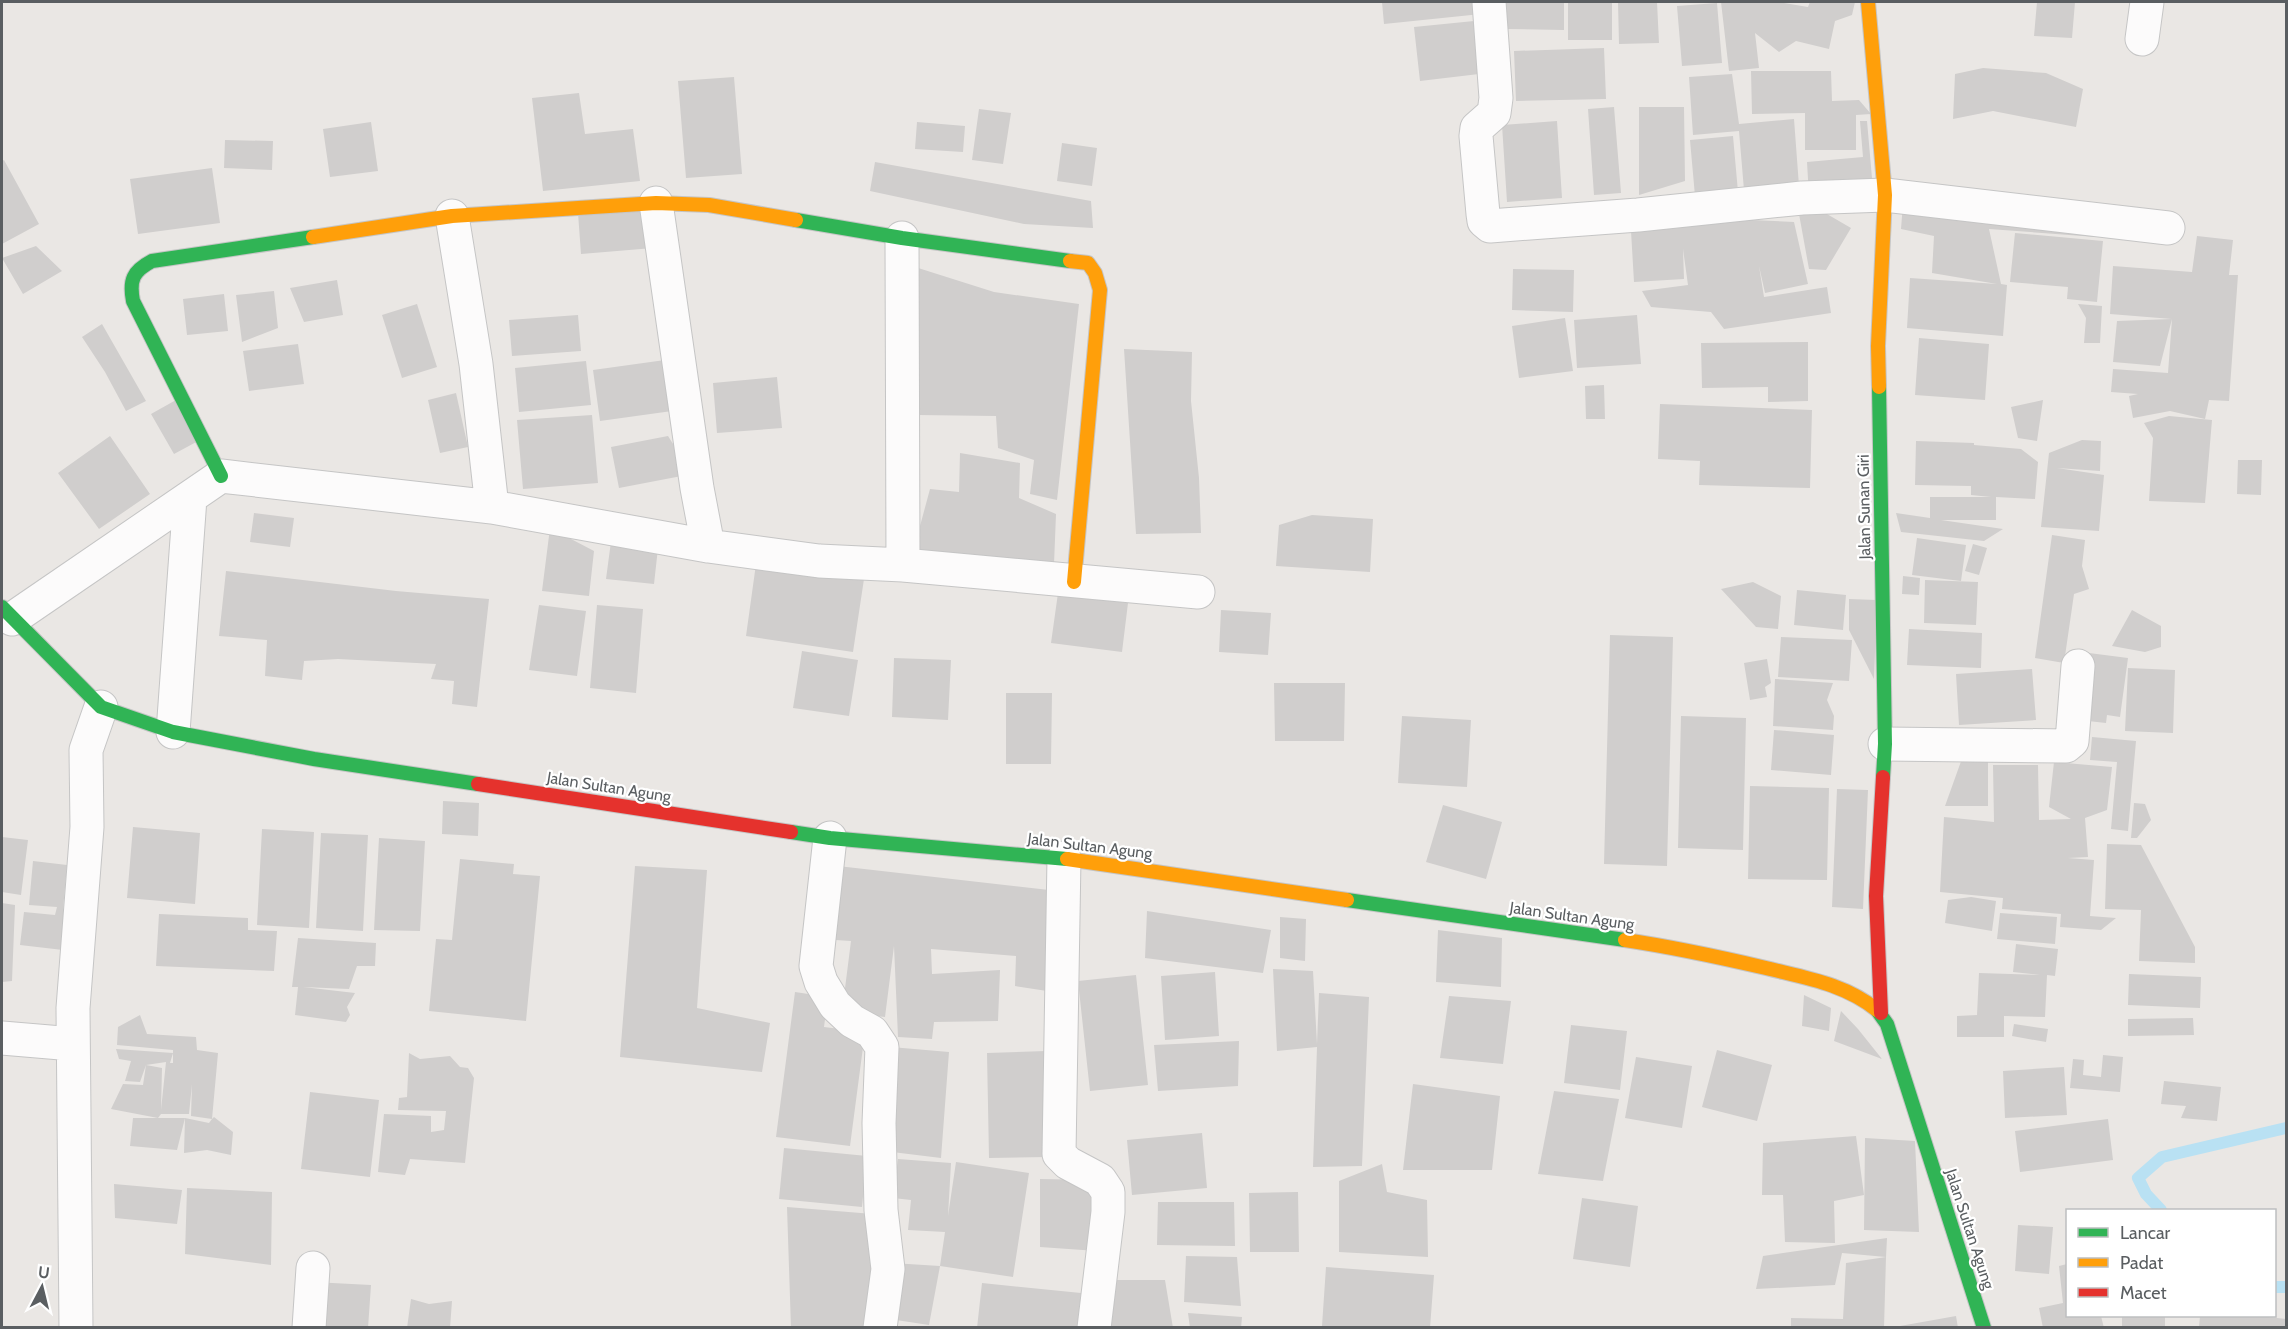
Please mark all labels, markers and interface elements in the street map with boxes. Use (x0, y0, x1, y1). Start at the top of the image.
street label: Jalan Sunan Giri (1854, 454, 1874, 561)
street label: Jalan Sultan Agung (545, 768, 673, 806)
street label: Jalan Sultan Agung (1026, 829, 1154, 863)
street label: Jalan Sultan Agung (1508, 898, 1636, 934)
street label: Jalan Sultan Agung (1941, 1165, 1999, 1293)
legend (2066, 1209, 2276, 1317)
text: Lancar (2120, 1222, 2171, 1244)
text: Padat (2120, 1252, 2163, 1274)
north arrow (12, 1257, 72, 1317)
text: U (37, 1262, 51, 1283)
text: Macet (2120, 1282, 2166, 1304)

